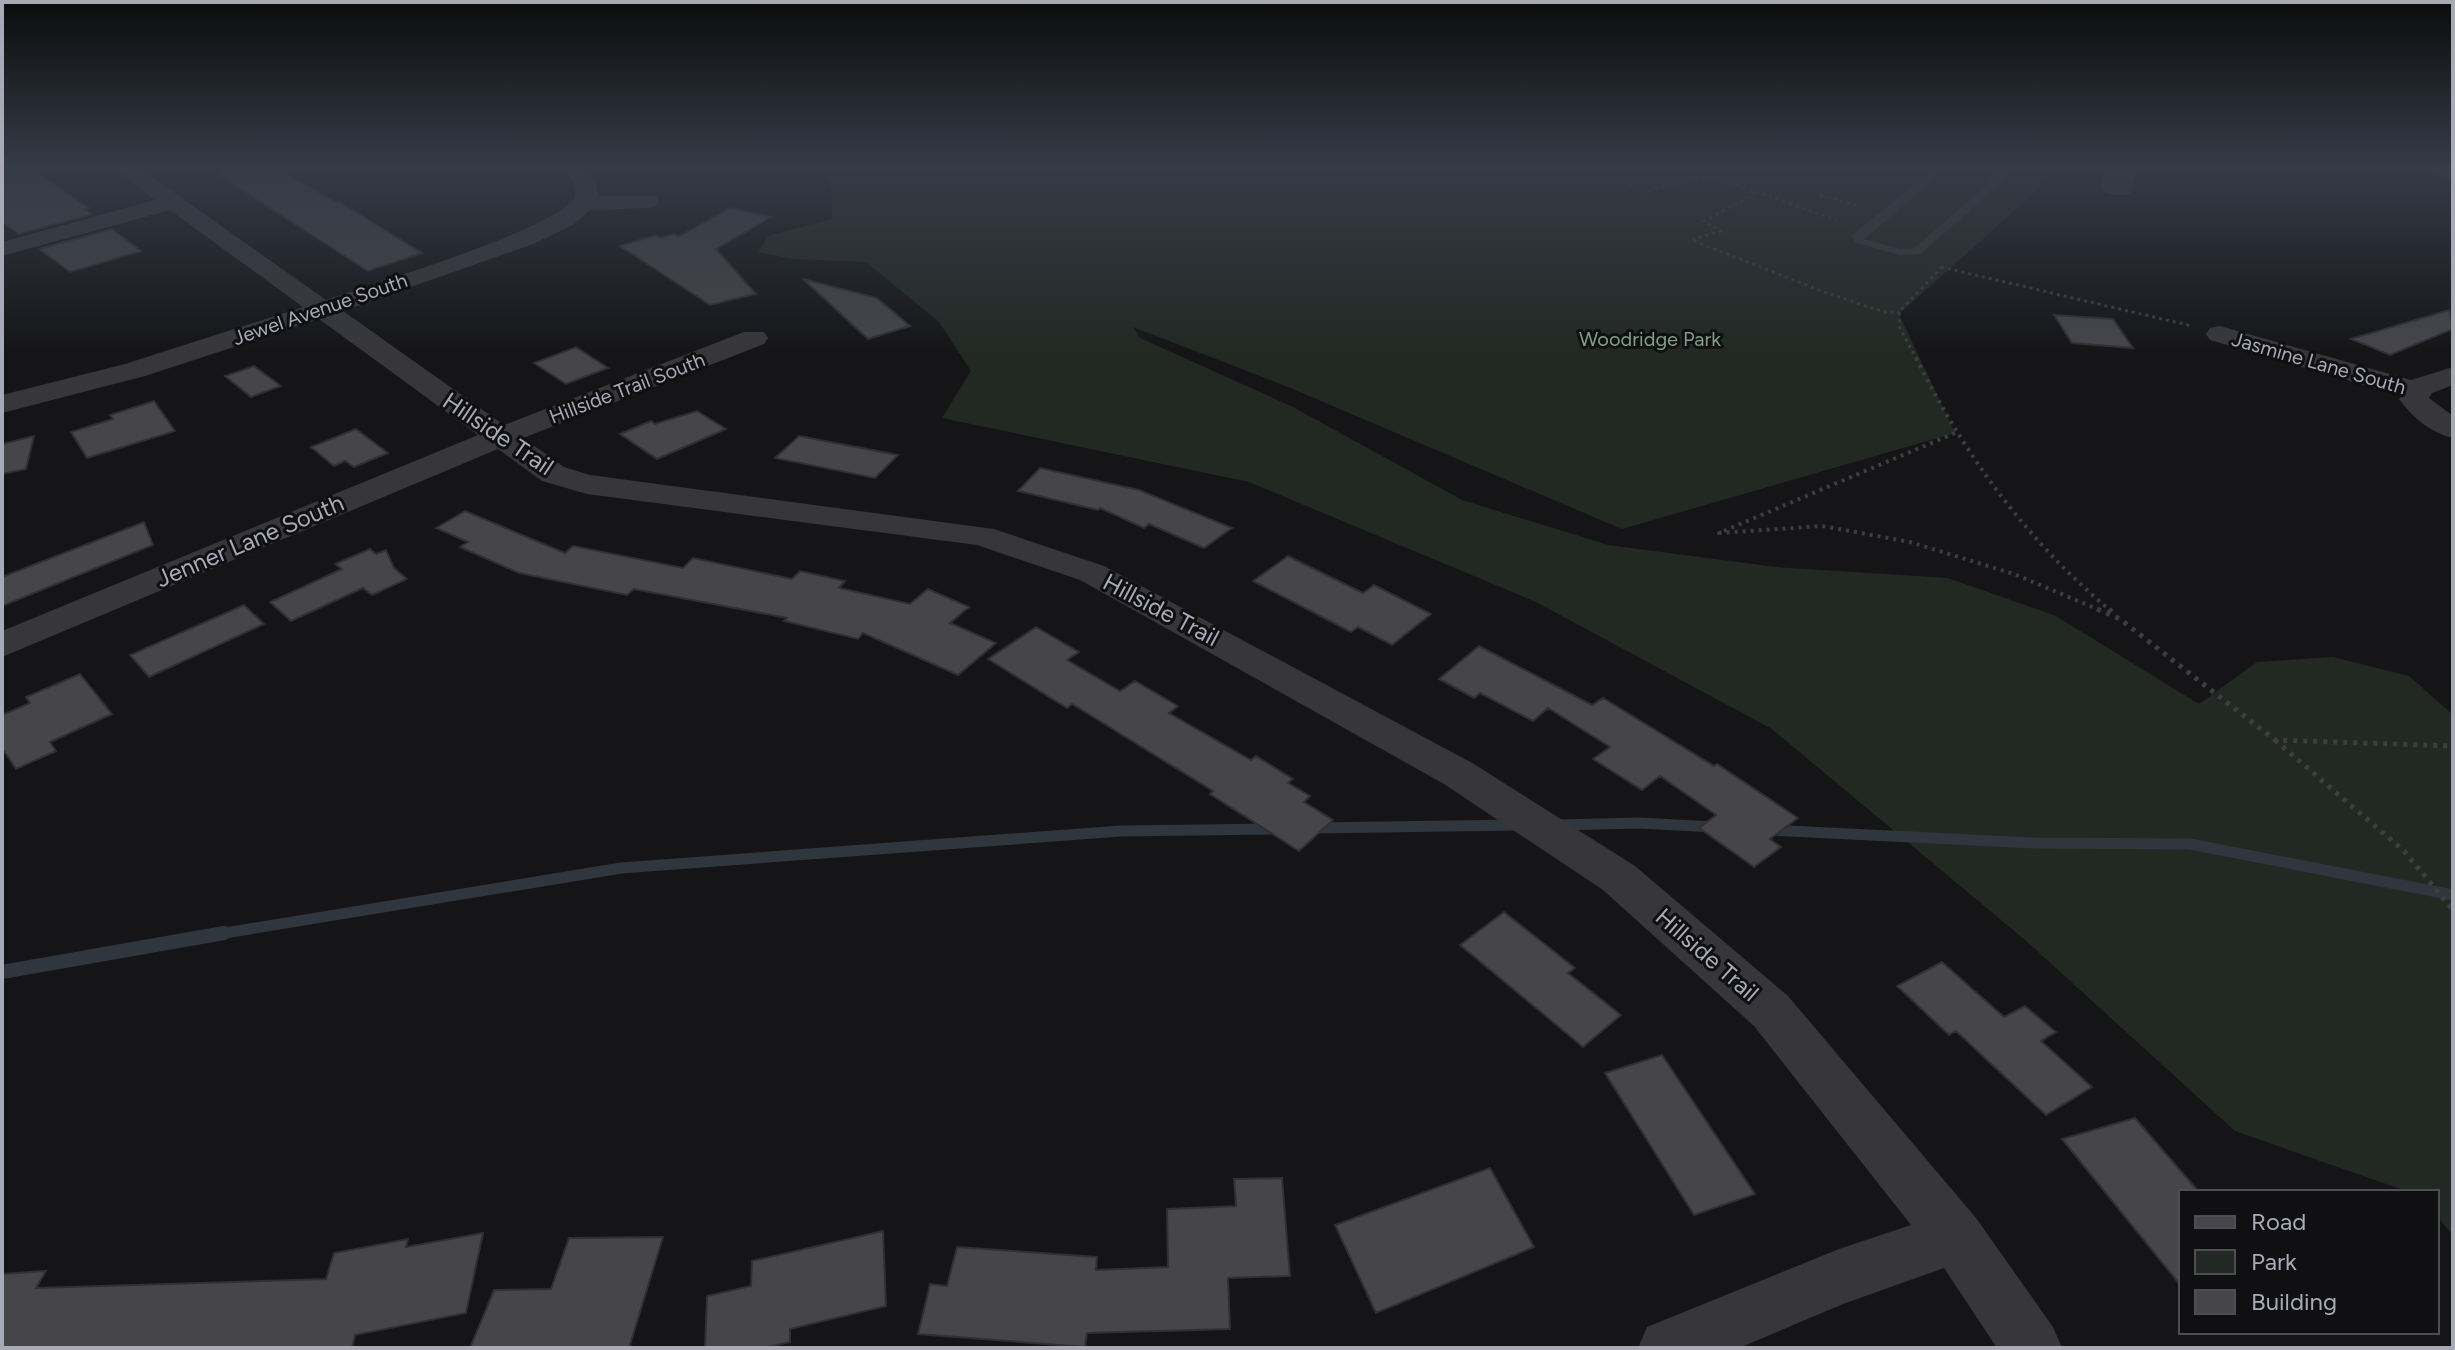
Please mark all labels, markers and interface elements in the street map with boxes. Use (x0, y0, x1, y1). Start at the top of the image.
street label: Jewel Avenue South (230, 268, 410, 350)
park label: Woodridge Park (1579, 327, 1721, 351)
street label: Jasmine Lane South (2229, 327, 2409, 399)
street label: Hillside Trail South (546, 347, 708, 429)
street label: Hillside Trail (437, 386, 559, 481)
street label: Jenner Lane South (152, 488, 348, 593)
street label: Hillside Trail (1098, 567, 1224, 652)
street label: Hillside Trail (1650, 902, 1765, 1007)
legend (2179, 1190, 2439, 1334)
text: Road (2251, 1207, 2306, 1236)
text: Park (2251, 1247, 2297, 1276)
text: Building (2251, 1287, 2337, 1316)

